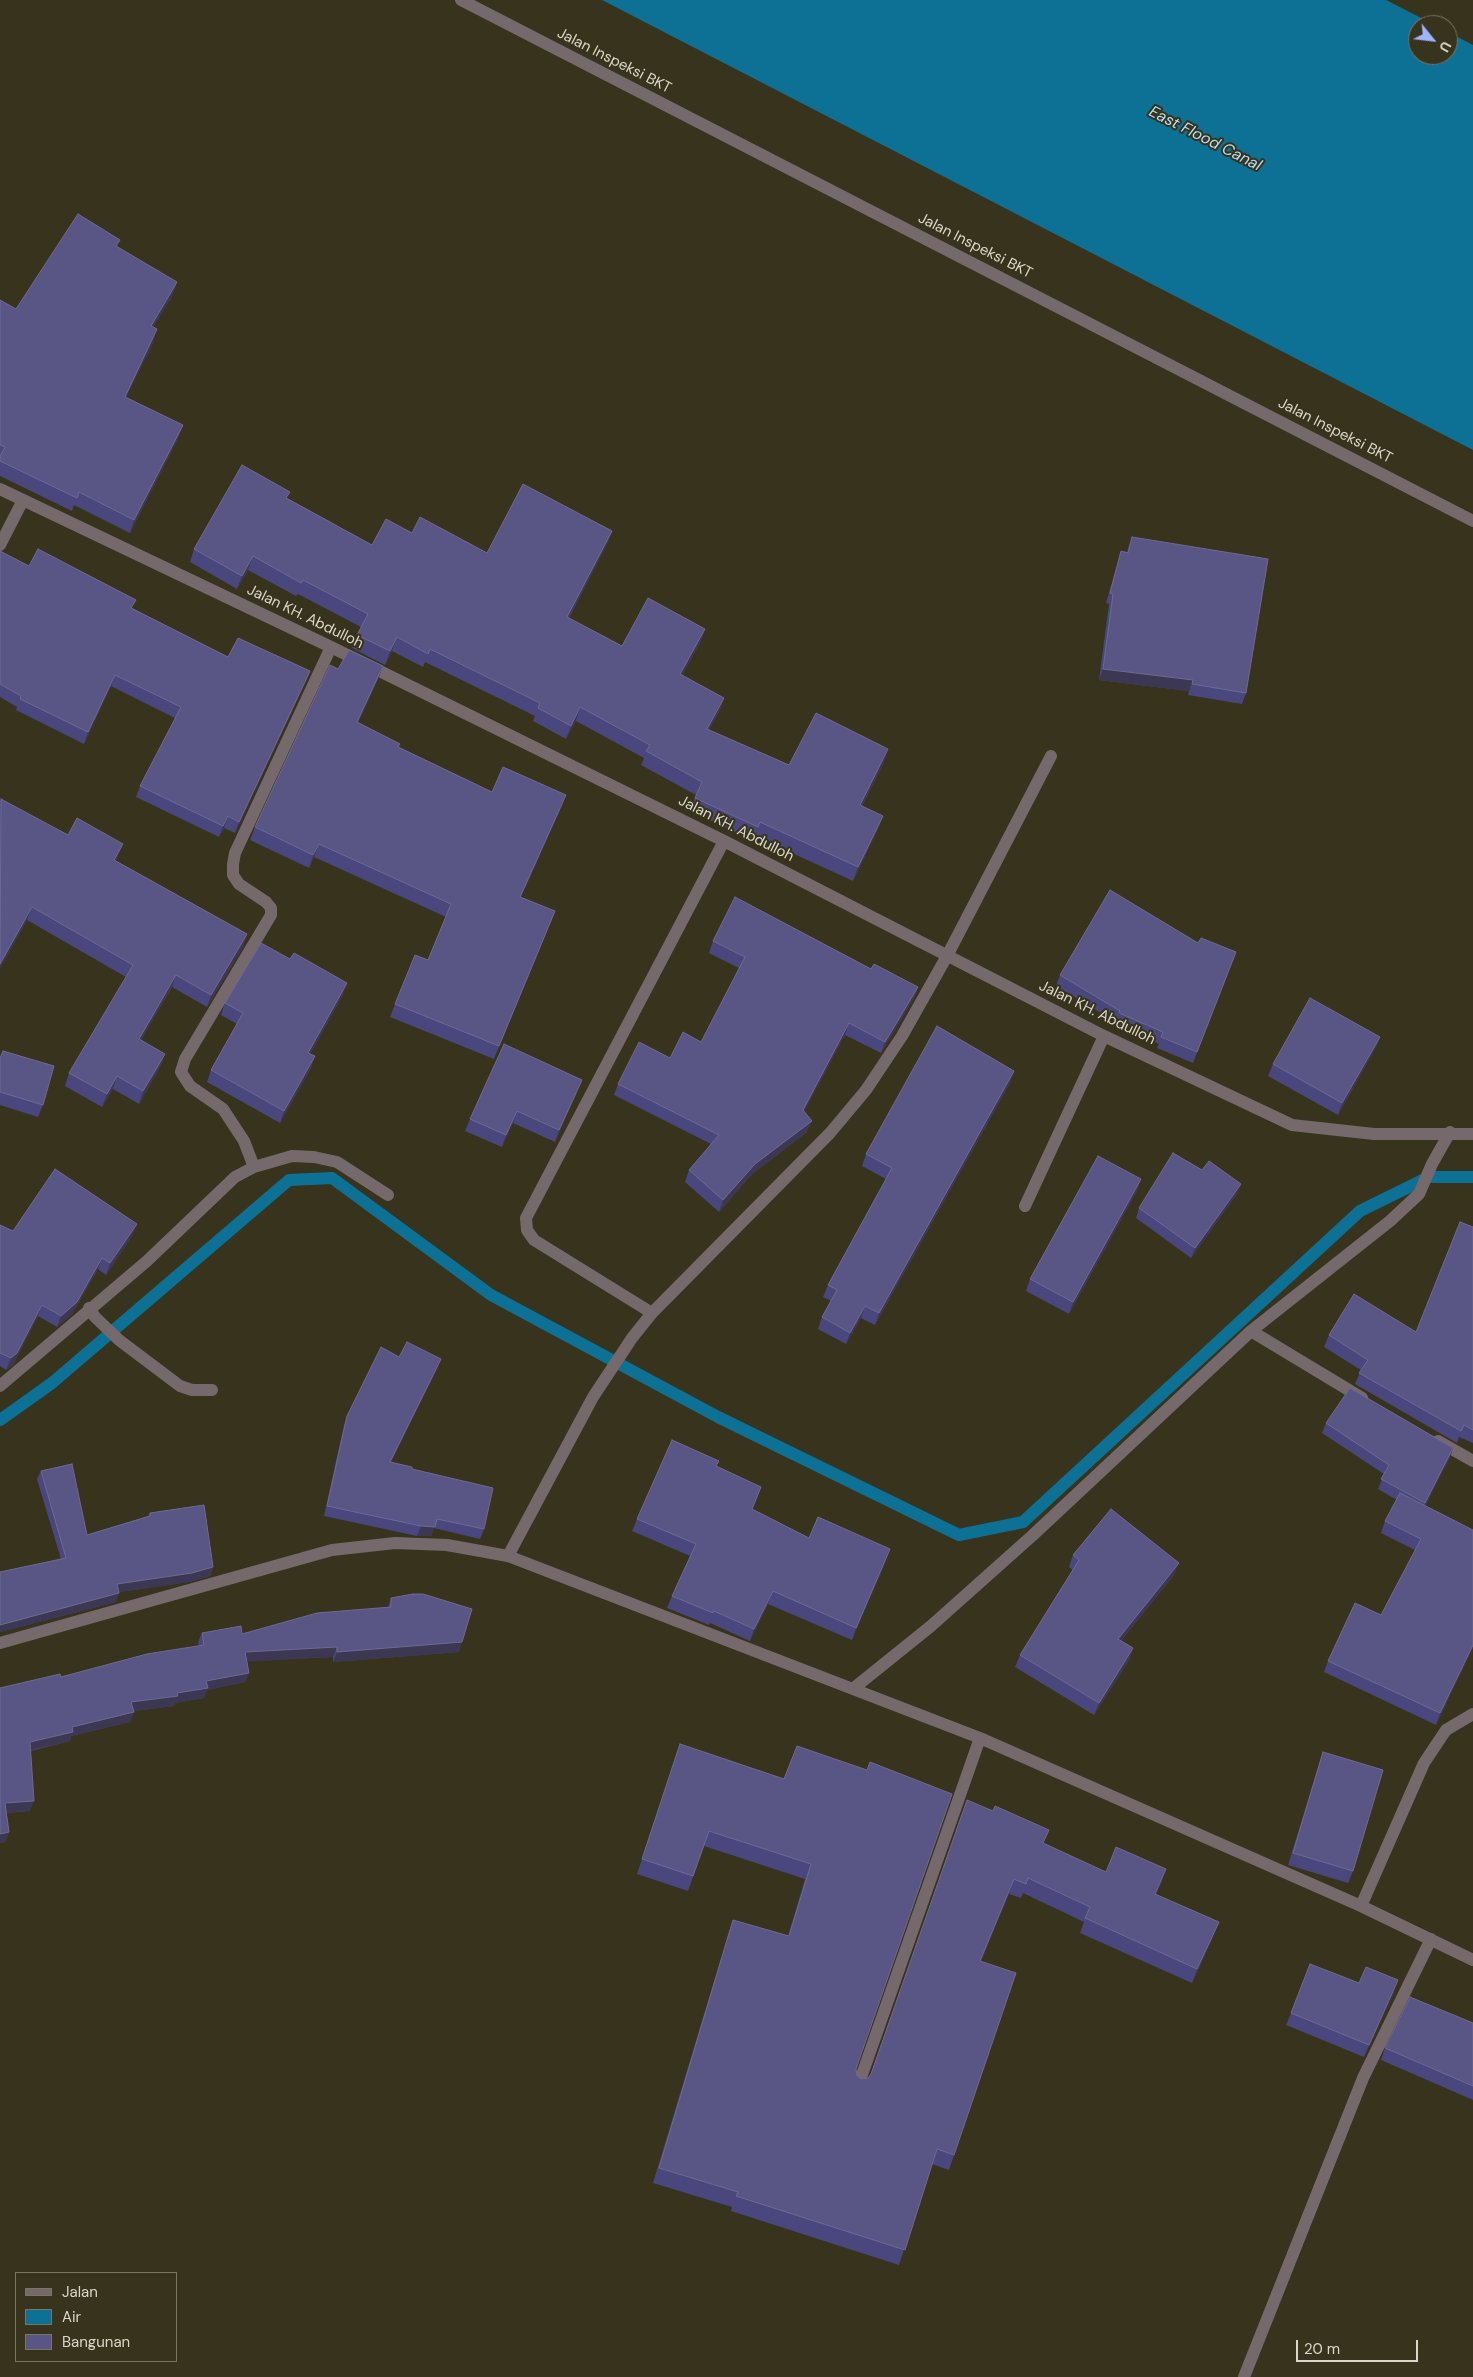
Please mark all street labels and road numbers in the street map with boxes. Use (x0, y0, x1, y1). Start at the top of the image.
street label: Jalan Inspeksi BKT (554, 24, 674, 98)
street label: Jalan Inspeksi BKT (915, 209, 1035, 283)
street label: Jalan Inspeksi BKT (1275, 394, 1395, 468)
street label: Jalan KH. Abdulloh (244, 581, 366, 653)
street label: Jalan KH. Abdulloh (675, 792, 797, 866)
street label: Jalan KH. Abdulloh (1036, 977, 1158, 1049)

